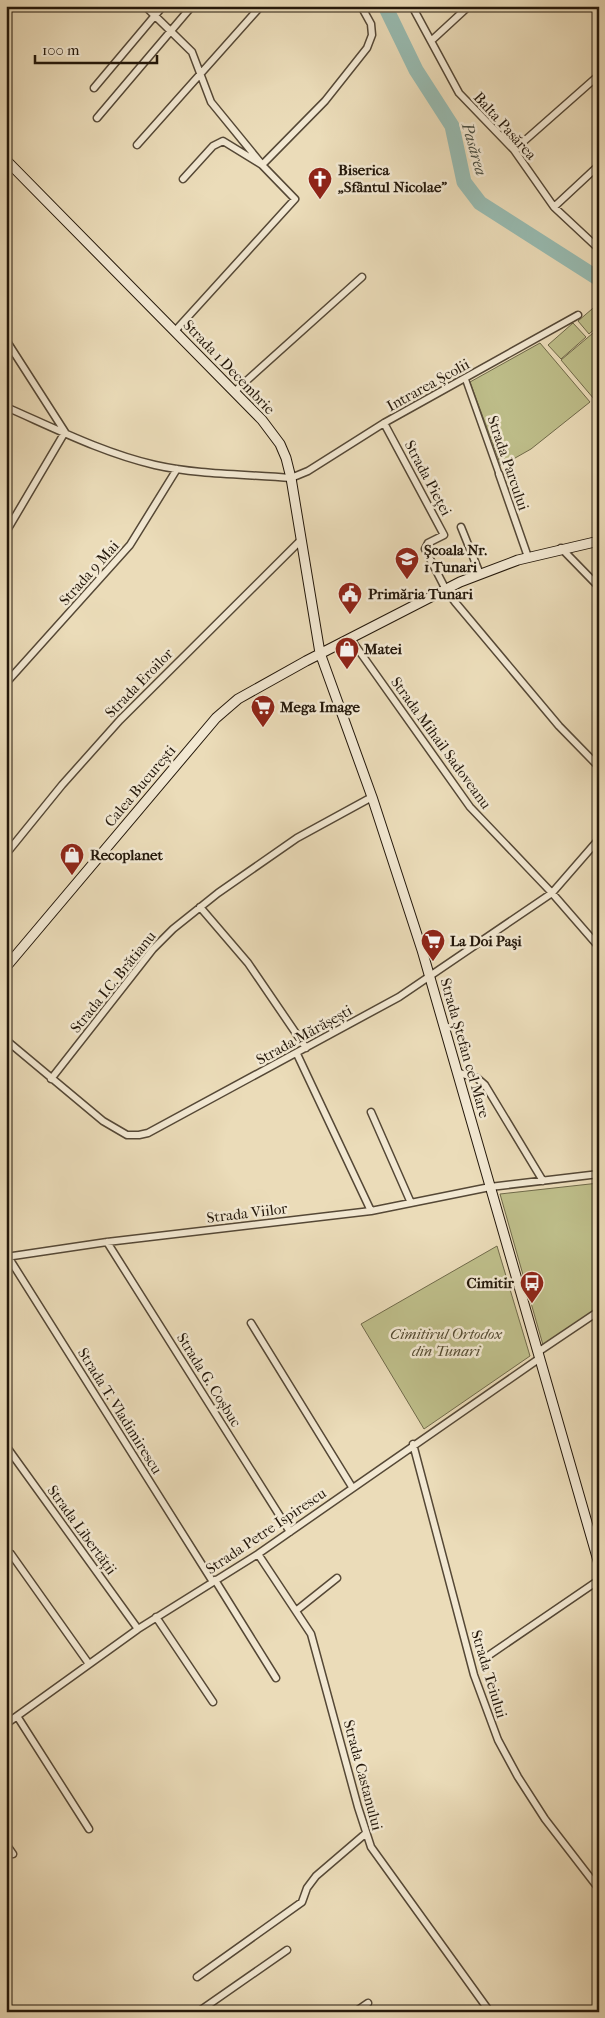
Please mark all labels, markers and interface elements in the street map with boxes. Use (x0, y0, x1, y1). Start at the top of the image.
scale bar (35, 32, 158, 64)
text: 100 m (42, 41, 80, 59)
street label: Balta Pasărea (470, 88, 540, 164)
water label: Pasărea (458, 121, 492, 177)
place label: Biserica „Sfântul Nicolae" (337, 161, 447, 196)
church icon: Biserica „Sfântul Nicolae" (307, 166, 333, 200)
street label: Strada 1 Decembrie (179, 316, 279, 418)
street label: Intrarea Școlii (383, 355, 473, 415)
street label: Strada Parcului (483, 413, 533, 513)
street label: Strada Pieței (401, 437, 456, 519)
street label: Strada 9 Mai (55, 536, 123, 609)
place label: Școala Nr. 1 Tunari (424, 541, 487, 576)
school or university icon: Școala Nr. 1 Tunari (394, 546, 420, 580)
public building icon: Primăria Tunari (337, 581, 363, 615)
place label: Primăria Tunari (368, 585, 474, 603)
shop icon: Matei (334, 636, 360, 670)
place label: Matei (363, 640, 402, 658)
street label: Strada Eroilor (101, 644, 177, 722)
street label: Strada Mihail Sadoveanu (387, 673, 495, 813)
supermarket icon: Mega Image (250, 694, 276, 728)
place label: Mega Image (279, 698, 360, 716)
street label: Calea București (101, 741, 180, 830)
shop icon: Recoplanet (59, 842, 85, 876)
place label: Recoplanet (90, 846, 163, 864)
street label: Strada I.C. Brătianu (66, 927, 160, 1037)
supermarket icon: La Doi Paşi (420, 928, 446, 962)
place label: La Doi Paşi (450, 932, 522, 951)
street label: Strada Ștefan cel Mare (436, 976, 494, 1121)
street label: Strada Mărășești (253, 1001, 356, 1069)
street label: Strada Viilor (206, 1199, 289, 1227)
bus stop icon: Cimitir (519, 1270, 545, 1304)
place label: Cimitir (467, 1274, 515, 1292)
park label: Cimitirul Ortodox din Tunari (390, 1325, 502, 1360)
street label: Strada G. Coșbuc (173, 1330, 245, 1431)
street label: Strada T. Vladimirescu (74, 1345, 166, 1478)
street label: Strada Libertății (43, 1482, 121, 1579)
street label: Strada Petre Ispirescu (202, 1484, 330, 1578)
street label: Strada Teiului (467, 1628, 511, 1721)
street label: Strada Castanului (340, 1718, 387, 1833)

